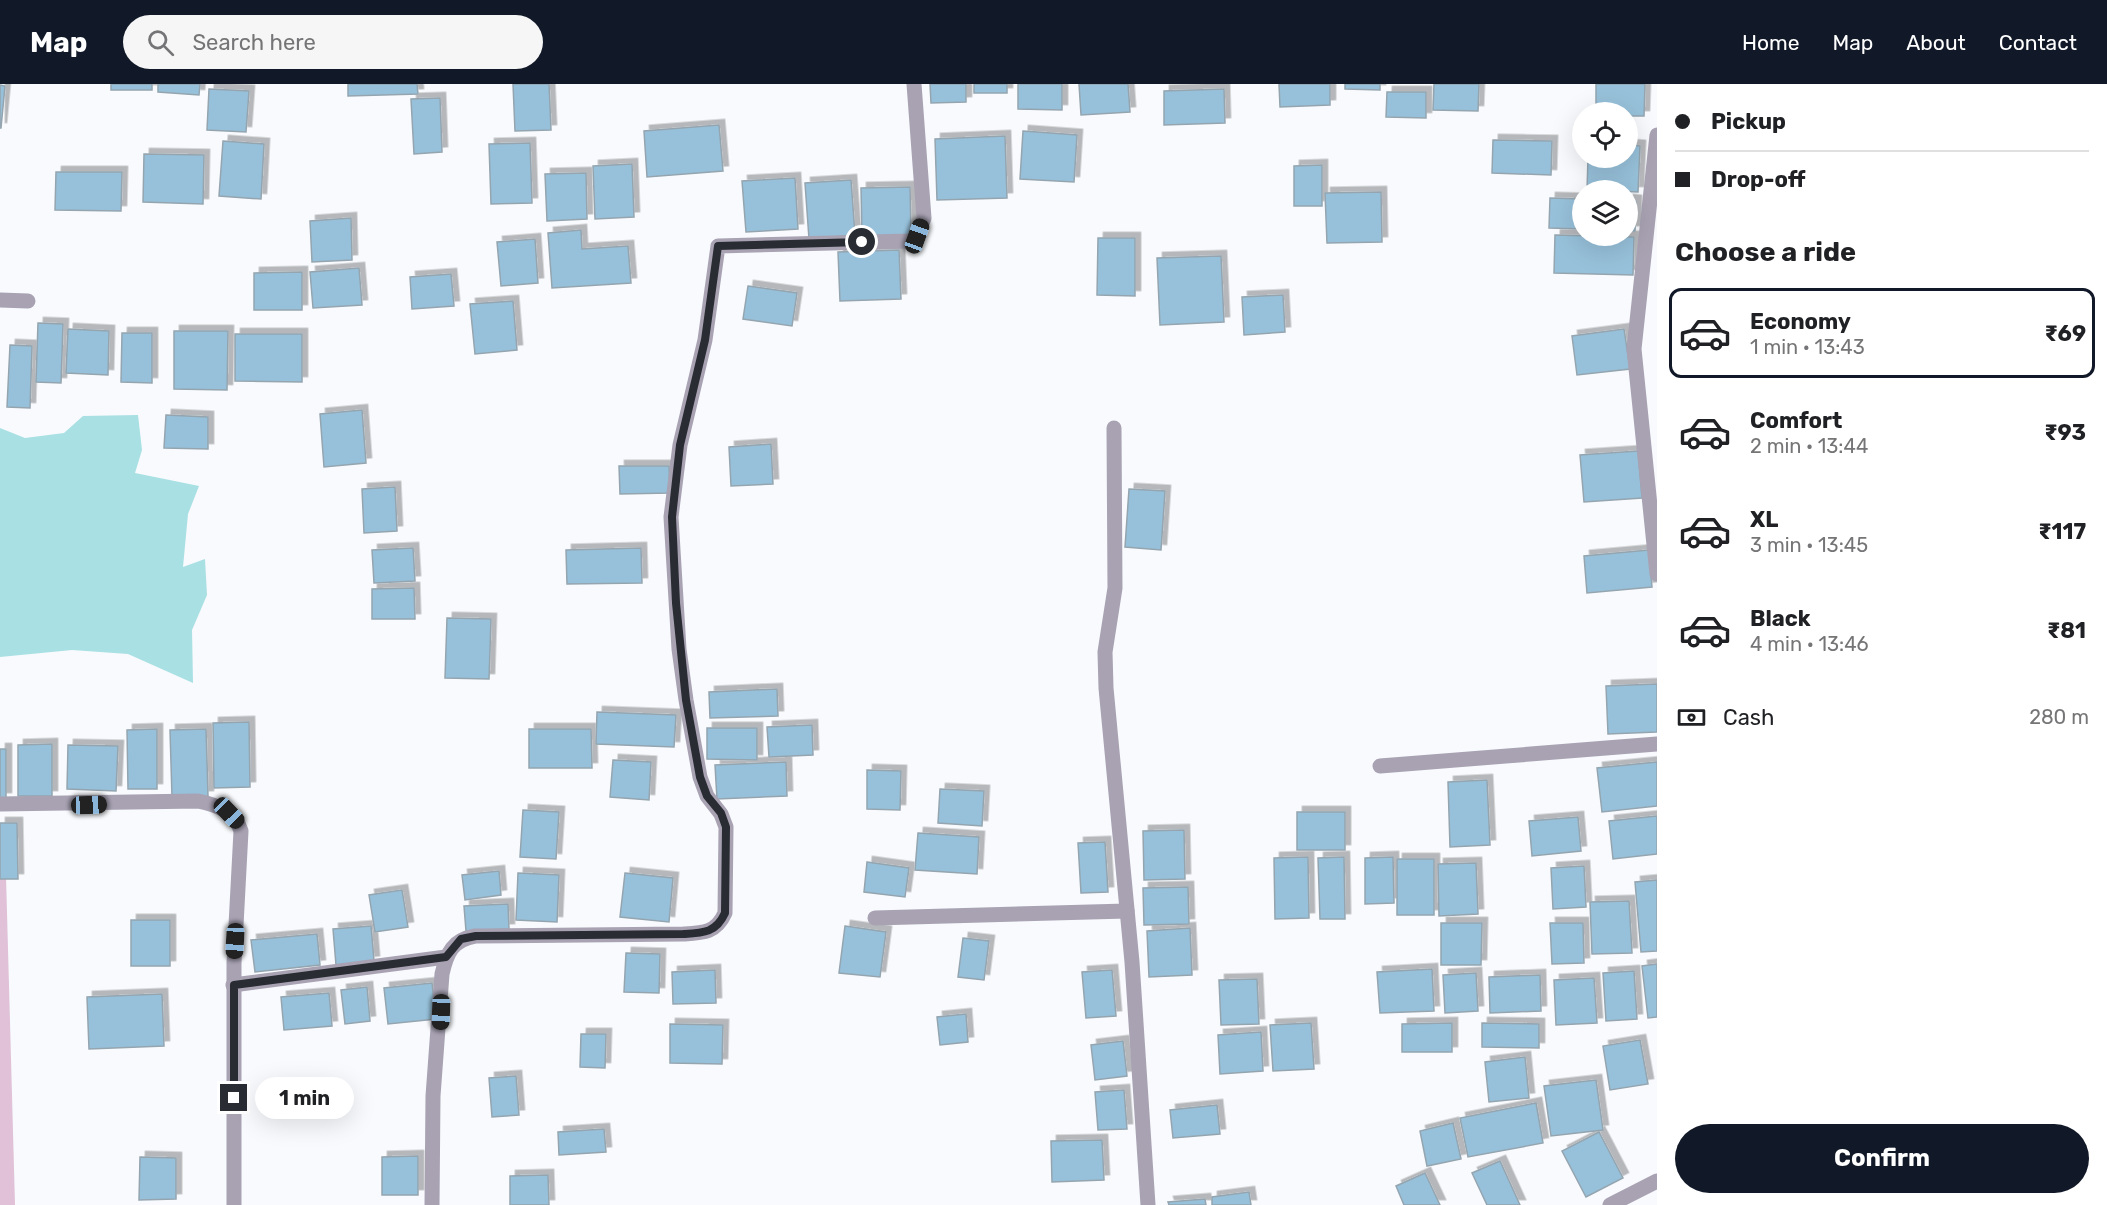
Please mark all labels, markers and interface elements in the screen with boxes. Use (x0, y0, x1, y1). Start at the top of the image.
search box (123, 15, 543, 69)
text: Map (30, 26, 87, 59)
icon: search (144, 26, 177, 59)
text: Search here (192, 29, 316, 56)
text: Home (1742, 30, 1799, 55)
text: Map (1832, 30, 1873, 55)
text: About (1906, 30, 1966, 55)
text: Contact (1999, 30, 2077, 55)
map controls (1572, 102, 1638, 246)
button: locate (1572, 102, 1638, 168)
text: Pickup (1711, 108, 1786, 135)
text: Drop-off (1711, 166, 1806, 193)
button: layers (1572, 180, 1638, 246)
car (902, 216, 932, 256)
route start (848, 228, 875, 255)
text: Choose a ride (1675, 236, 1856, 268)
icon: car (1678, 306, 1732, 360)
text: Economy (1750, 308, 1851, 335)
text: ₹69 (2044, 320, 2086, 347)
text: 1 min · 13:43 (1750, 335, 1865, 359)
icon: car (1678, 405, 1732, 459)
text: Comfort (1750, 407, 1842, 434)
text: ₹93 (2044, 419, 2086, 446)
text: 2 min · 13:44 (1750, 434, 1868, 458)
icon: car (1678, 504, 1732, 558)
text: XL (1750, 506, 1778, 533)
text: ₹117 (2038, 518, 2086, 545)
text: 3 min · 13:45 (1750, 533, 1868, 557)
icon: car (1678, 603, 1732, 657)
text: Black (1750, 605, 1811, 632)
text: ₹81 (2047, 617, 2086, 644)
text: 4 min · 13:46 (1750, 632, 1869, 656)
icon: cash (1675, 701, 1708, 734)
text: Cash (1723, 704, 1774, 731)
text: 280 m (2029, 705, 2089, 729)
car (210, 794, 248, 832)
car (71, 795, 107, 815)
car (225, 923, 245, 959)
car (431, 994, 451, 1030)
callout: 1 min (255, 1077, 354, 1119)
route end (220, 1084, 247, 1111)
text: 1 min (279, 1086, 330, 1110)
button: Confirm (1675, 1124, 2089, 1193)

